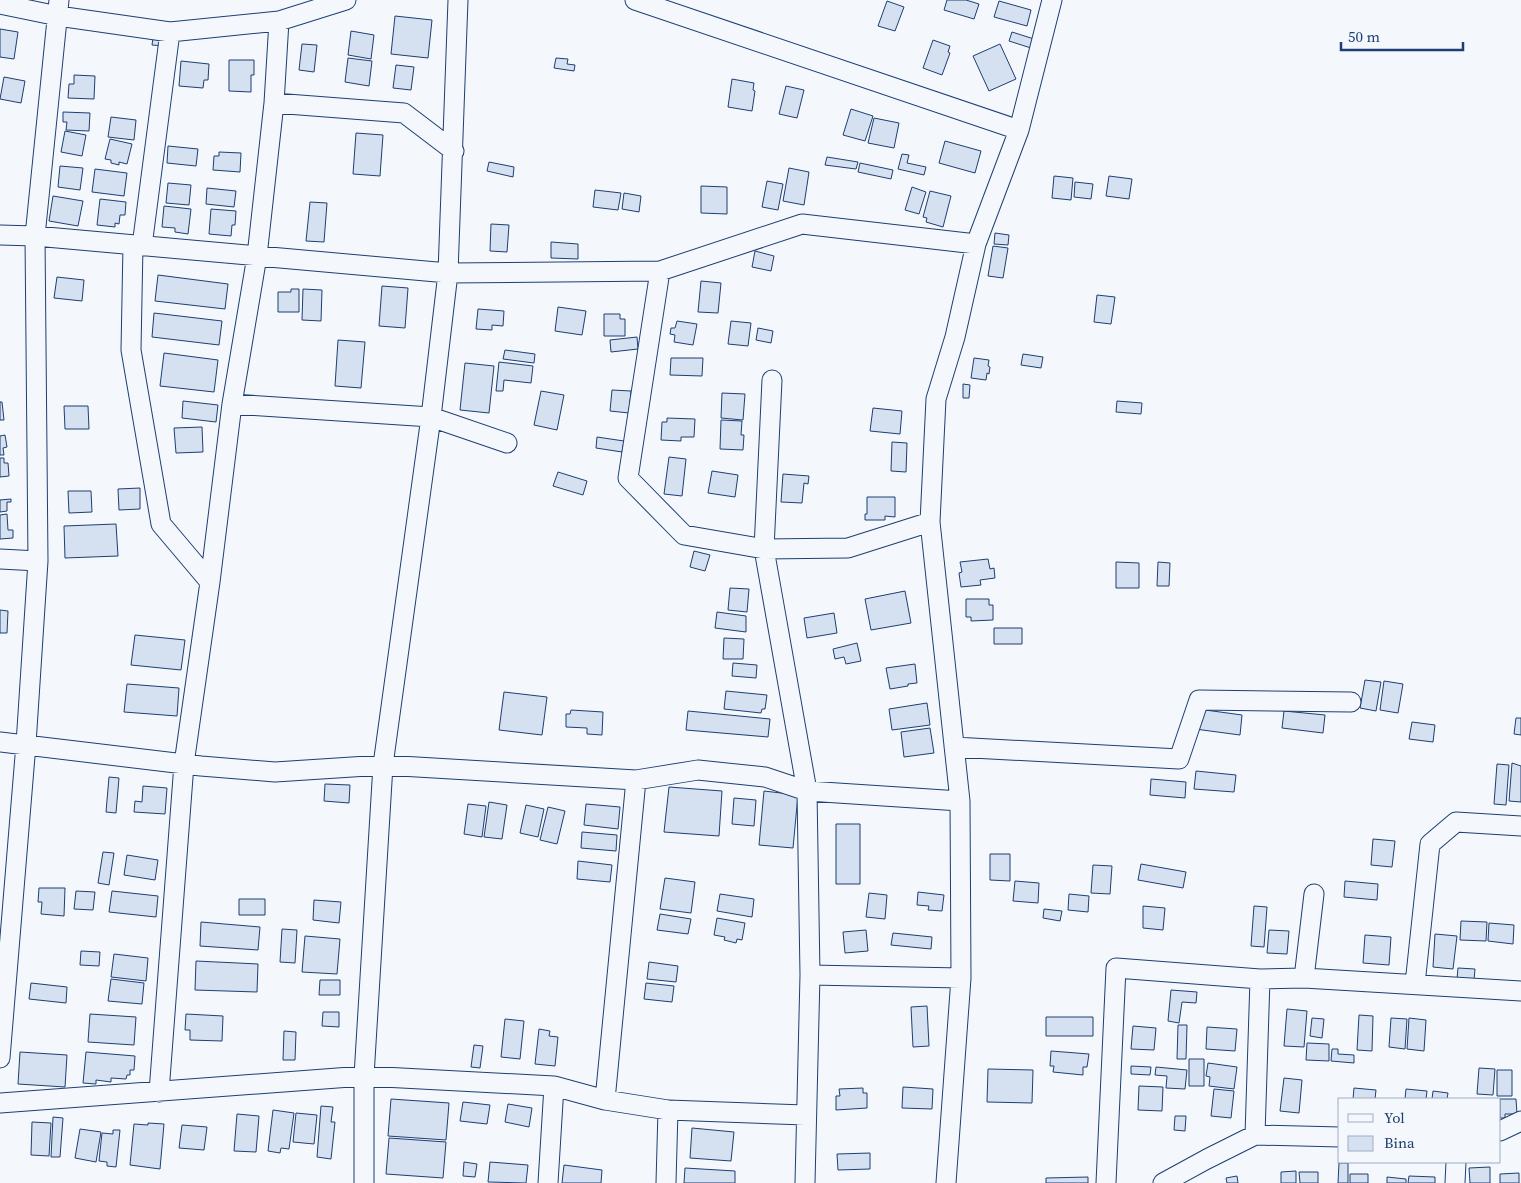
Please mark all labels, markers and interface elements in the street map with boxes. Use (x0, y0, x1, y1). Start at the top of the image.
scale bar (1341, 20, 1464, 52)
text: 50 m (1348, 26, 1380, 47)
legend (1338, 1098, 1501, 1163)
text: Yol (1384, 1107, 1405, 1128)
text: Bina (1384, 1132, 1415, 1153)

